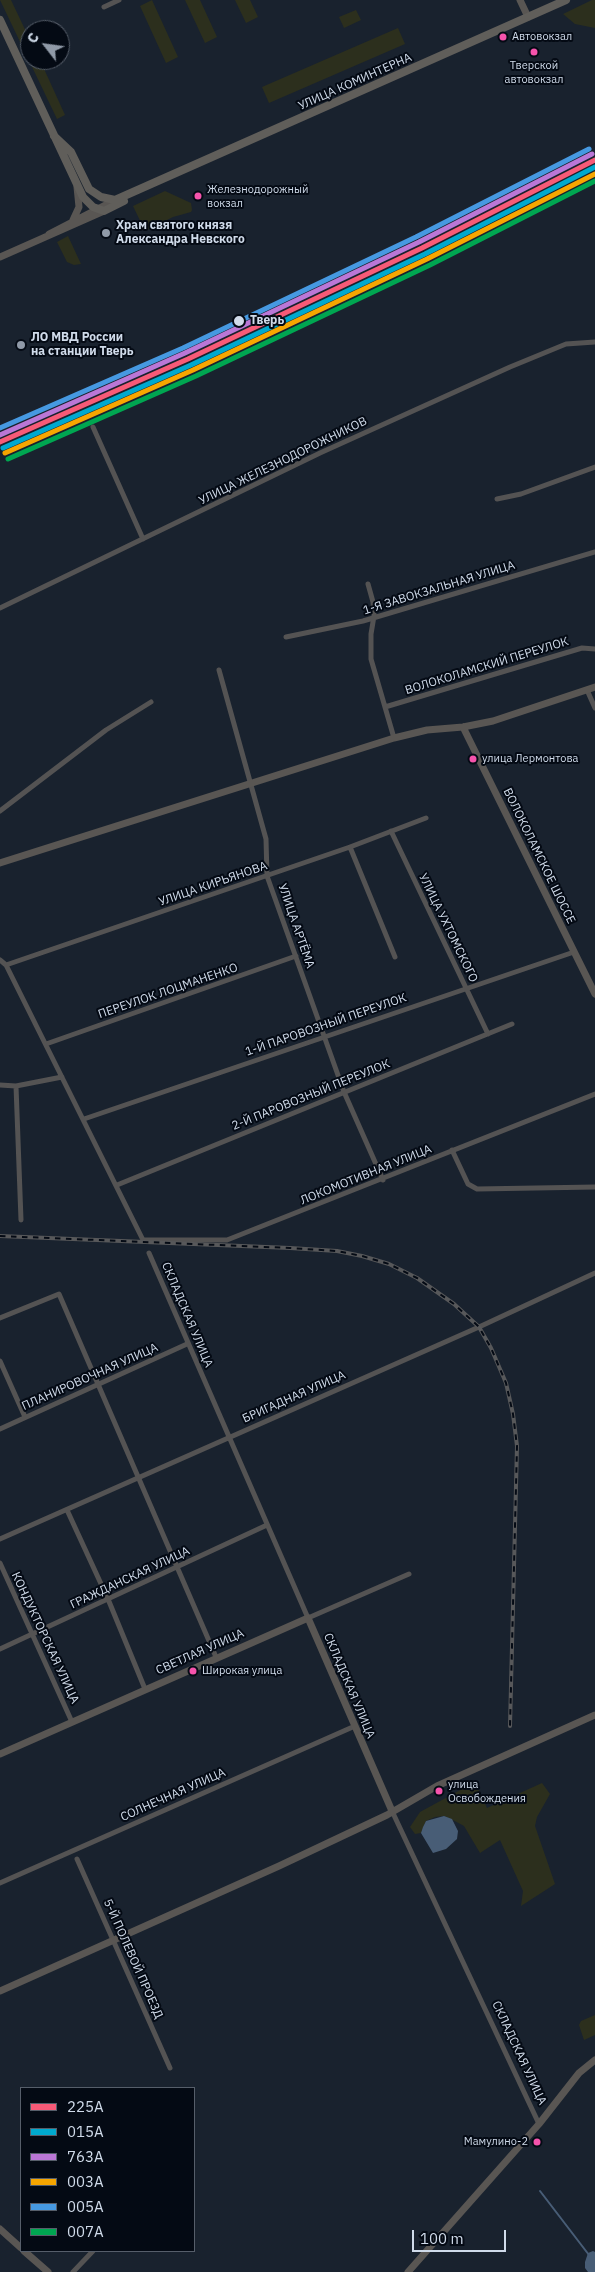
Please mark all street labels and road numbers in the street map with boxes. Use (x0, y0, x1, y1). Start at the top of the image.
street label: УЛИЦА КОМИНТЕРНА (296, 50, 414, 114)
street label: УЛИЦА ЖЕЛЕЗНОДОРОЖНИКОВ (197, 414, 369, 508)
street label: 1-Я ЗАВОКЗАЛЬНАЯ УЛИЦА (361, 558, 517, 618)
street label: ВОЛОКОЛАМСКИЙ ПЕРЕУЛОК (403, 634, 571, 698)
street label: ВОЛОКОЛАМСКОЕ ШОССЕ (500, 786, 578, 926)
street label: УЛИЦА КИРЬЯНОВА (157, 859, 269, 909)
street label: УЛИЦА УХТОМСКОГО (415, 871, 481, 985)
street label: УЛИЦА АРТЁМА (275, 882, 317, 970)
street label: ПЕРЕУЛОК ЛОЦМАНЕНКО (96, 960, 240, 1022)
street label: 1-Й ПАРОВОЗНЫЙ ПЕРЕУЛОК (244, 991, 408, 1059)
street label: 2-Й ПАРОВОЗНЫЙ ПЕРЕУЛОК (230, 1057, 392, 1133)
street label: ЛОКОМОТИВНАЯ УЛИЦА (298, 1142, 434, 1208)
street label: СКЛАДСКАЯ УЛИЦА (158, 1260, 216, 1370)
street label: ПЛАНИРОВОЧНАЯ УЛИЦА (20, 1340, 160, 1414)
street label: БРИГАДНАЯ УЛИЦА (240, 1368, 348, 1426)
street label: ГРАЖДАНСКАЯ УЛИЦА (68, 1544, 192, 1612)
street label: КОНДУКТОРСКАЯ УЛИЦА (8, 1570, 82, 1706)
street label: СВЕТЛАЯ УЛИЦА (154, 1626, 246, 1678)
street label: СКЛАДСКАЯ УЛИЦА (320, 1631, 378, 1741)
street label: СОЛНЕЧНАЯ УЛИЦА (118, 1765, 228, 1825)
street label: 5-Й ПОЛЕВОЙ ПРОЕЗД (100, 1897, 166, 2021)
street label: СКЛАДСКАЯ УЛИЦА (489, 1999, 549, 2107)

